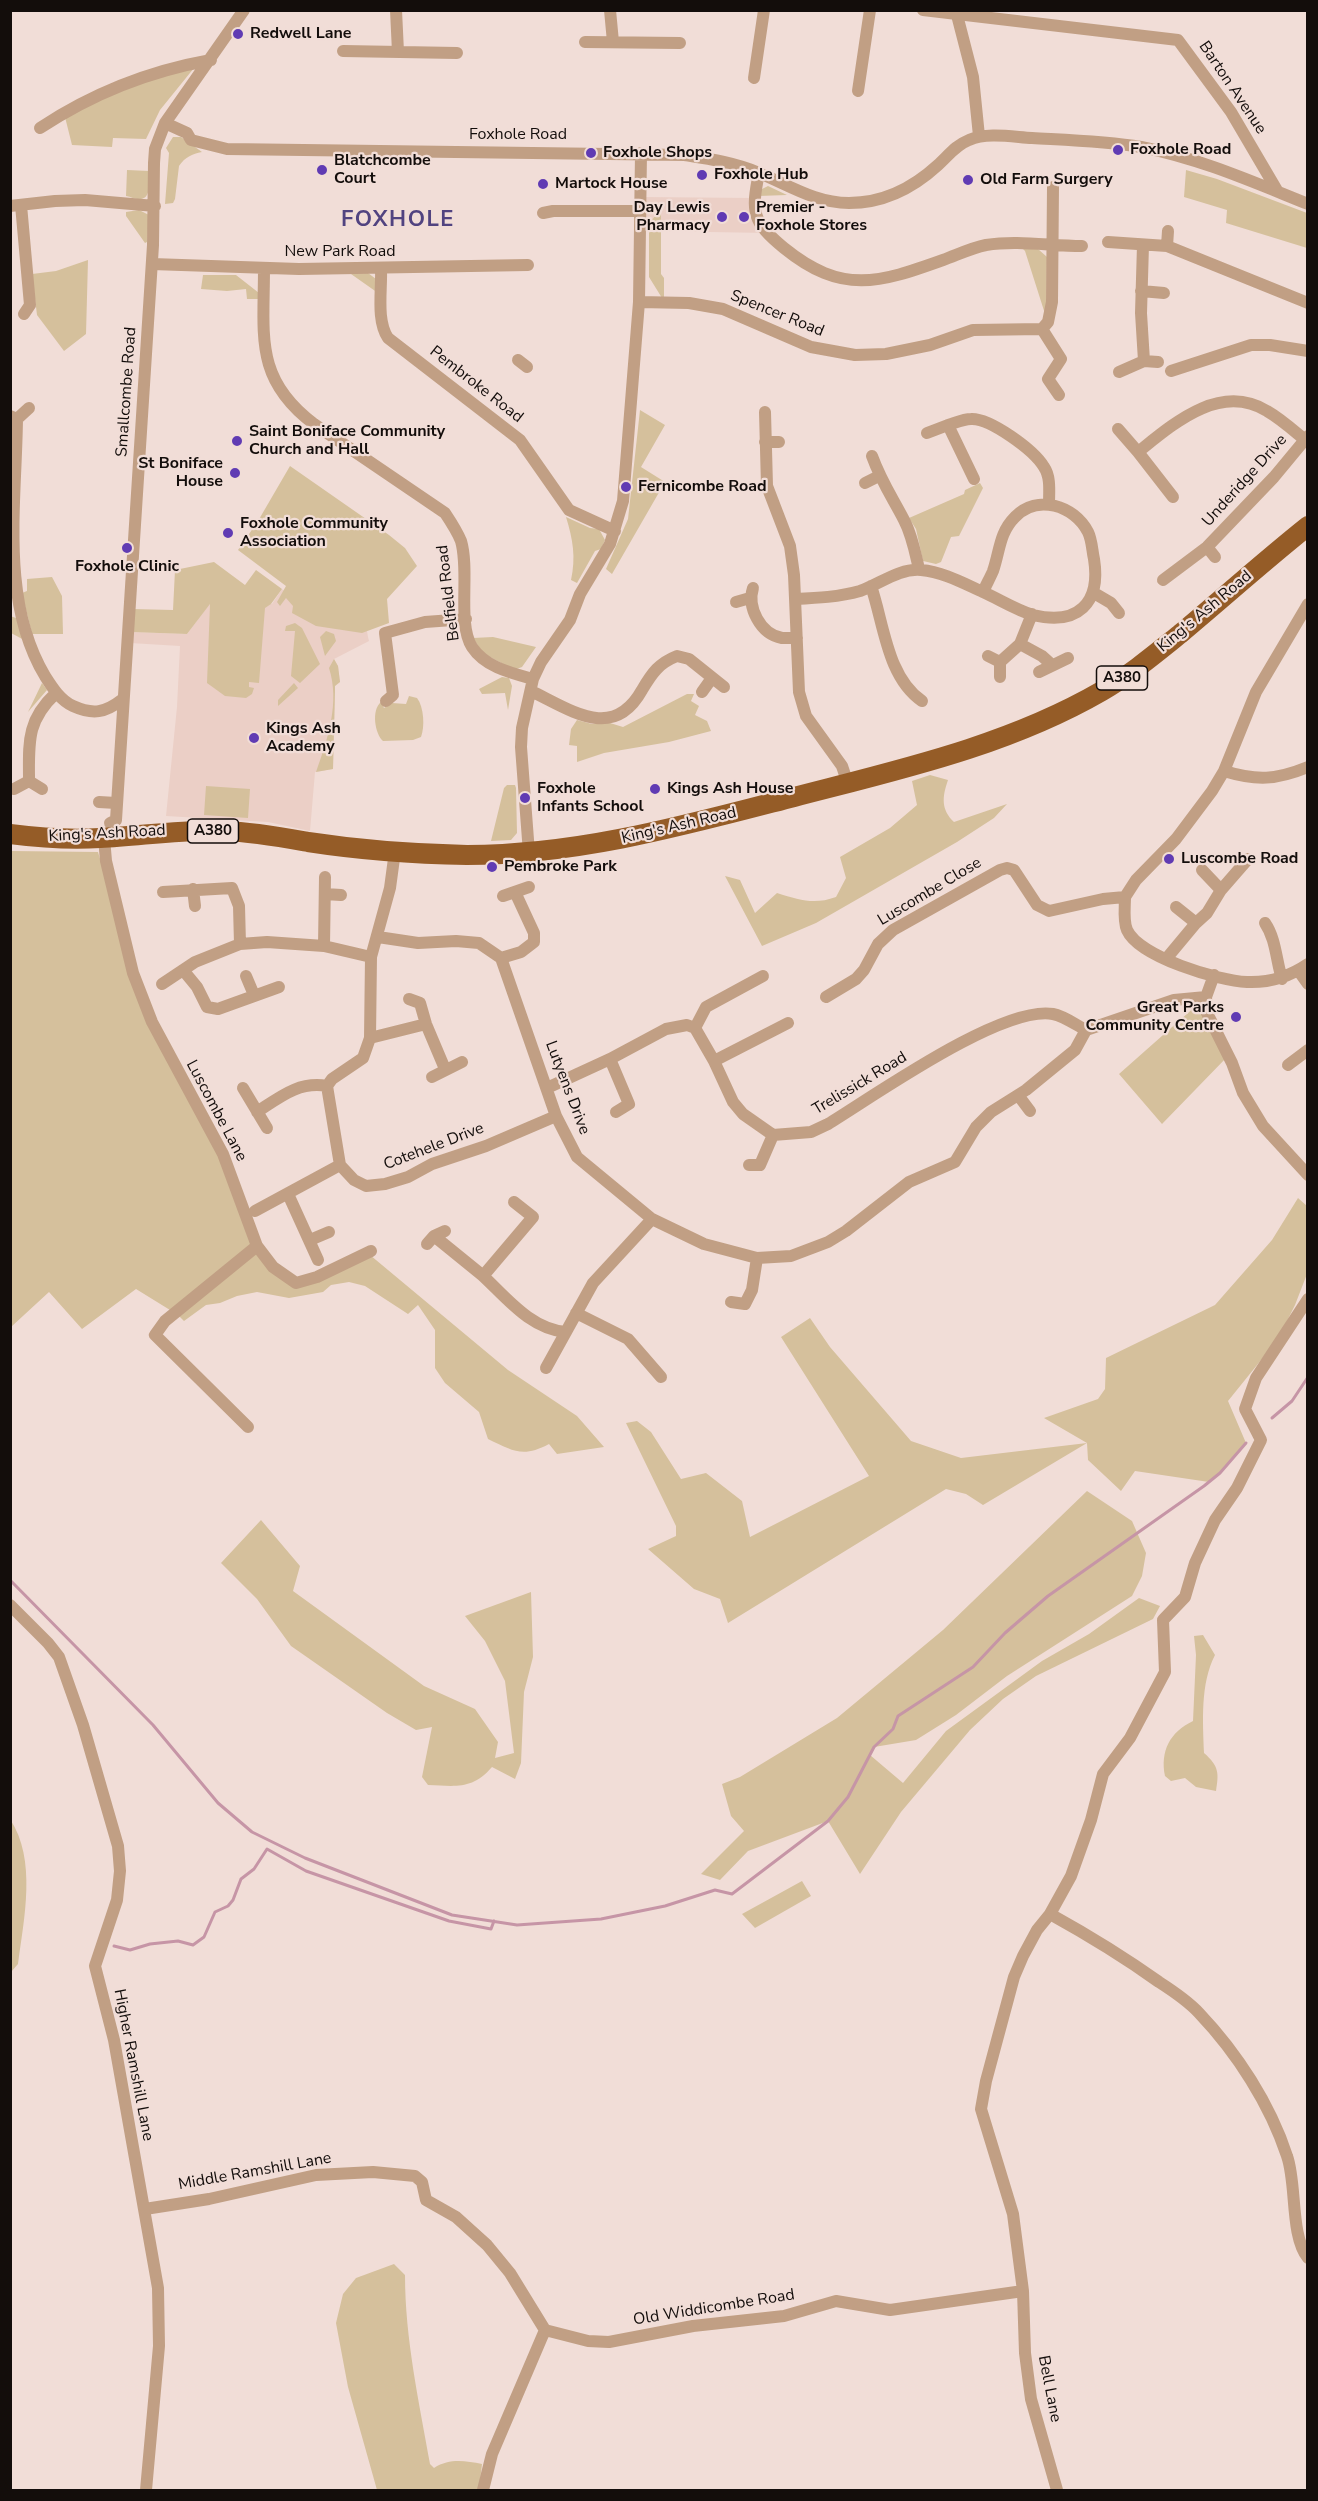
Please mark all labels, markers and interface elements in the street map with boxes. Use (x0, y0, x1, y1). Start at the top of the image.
place label: Redwell Lane (250, 24, 352, 44)
marker: Redwell Lane (231, 27, 245, 41)
street label: Barton Avenue (1194, 38, 1270, 138)
street label: Foxhole Road (469, 125, 567, 145)
place label: Foxhole Road (1130, 140, 1231, 160)
place label: Foxhole Shops (603, 143, 712, 163)
marker: Foxhole Road (1111, 143, 1125, 157)
marker: Foxhole Shops (584, 146, 598, 160)
place label: Blatchcombe Court (334, 151, 431, 189)
marker: Blatchcombe Court (315, 163, 329, 177)
place label: Foxhole Hub (714, 165, 808, 185)
marker: Foxhole Hub (695, 168, 709, 182)
place label: Old Farm Surgery (980, 170, 1113, 190)
marker: Old Farm Surgery (961, 173, 975, 187)
place label: Martock House (555, 174, 667, 194)
marker: Martock House (536, 177, 550, 191)
place label: Day Lewis Pharmacy (633, 198, 710, 236)
place label: Premier - Foxhole Stores (756, 198, 867, 236)
district label: FOXHOLE (341, 208, 455, 234)
marker: Day Lewis Pharmacy (715, 210, 729, 224)
marker: Premier - Foxhole Stores (737, 210, 751, 224)
street label: New Park Road (284, 242, 396, 262)
street label: Spencer Road (727, 286, 827, 342)
street label: Smallcombe Road (113, 326, 141, 458)
street label: Pembroke Road (425, 343, 527, 427)
place label: Saint Boniface Community Church and Hall (249, 422, 445, 460)
street label: Underidge Drive (1199, 431, 1291, 531)
marker: Saint Boniface Community Church and Hall (230, 434, 244, 448)
place label: St Boniface House (138, 454, 223, 492)
marker: St Boniface House (228, 466, 242, 480)
place label: Fernicombe Road (638, 477, 767, 497)
marker: Fernicombe Road (619, 480, 633, 494)
place label: Foxhole Community Association (240, 514, 388, 552)
marker: Foxhole Community Association (221, 526, 235, 540)
marker: Foxhole Clinic (120, 541, 134, 555)
street label: Belfield Road (434, 544, 464, 642)
place label: Foxhole Clinic (75, 557, 179, 577)
street label: King's Ash Road (1154, 567, 1256, 657)
road number: A380 (1096, 666, 1148, 690)
place label: Kings Ash Academy (266, 719, 341, 757)
marker: Kings Ash Academy (247, 731, 261, 745)
place label: Foxhole Infants School (537, 779, 644, 817)
place label: Kings Ash House (667, 779, 793, 799)
marker: Kings Ash House (648, 782, 662, 796)
marker: Foxhole Infants School (518, 791, 532, 805)
street label: King's Ash Road (620, 803, 738, 849)
road number: A380 (188, 819, 238, 843)
street label: King's Ash Road (48, 821, 166, 847)
place label: Luscombe Road (1181, 849, 1298, 869)
marker: Luscombe Road (1162, 852, 1176, 866)
street label: Luscombe Close (875, 854, 985, 930)
place label: Pembroke Park (504, 857, 617, 877)
marker: Pembroke Park (485, 860, 499, 874)
place label: Great Parks Community Centre (1085, 998, 1224, 1036)
marker: Great Parks Community Centre (1229, 1010, 1243, 1024)
street label: Lutyens Drive (540, 1039, 594, 1137)
street label: Trelissick Road (809, 1048, 911, 1120)
street label: Luscombe Lane (181, 1057, 251, 1165)
street label: Cotehele Drive (381, 1119, 487, 1175)
street label: Higher Ramshill Lane (109, 1987, 157, 2143)
street label: Middle Ramshill Lane (177, 2149, 333, 2195)
street label: Old Widdicombe Road (632, 2286, 796, 2330)
street label: Bell Lane (1033, 2354, 1065, 2424)

